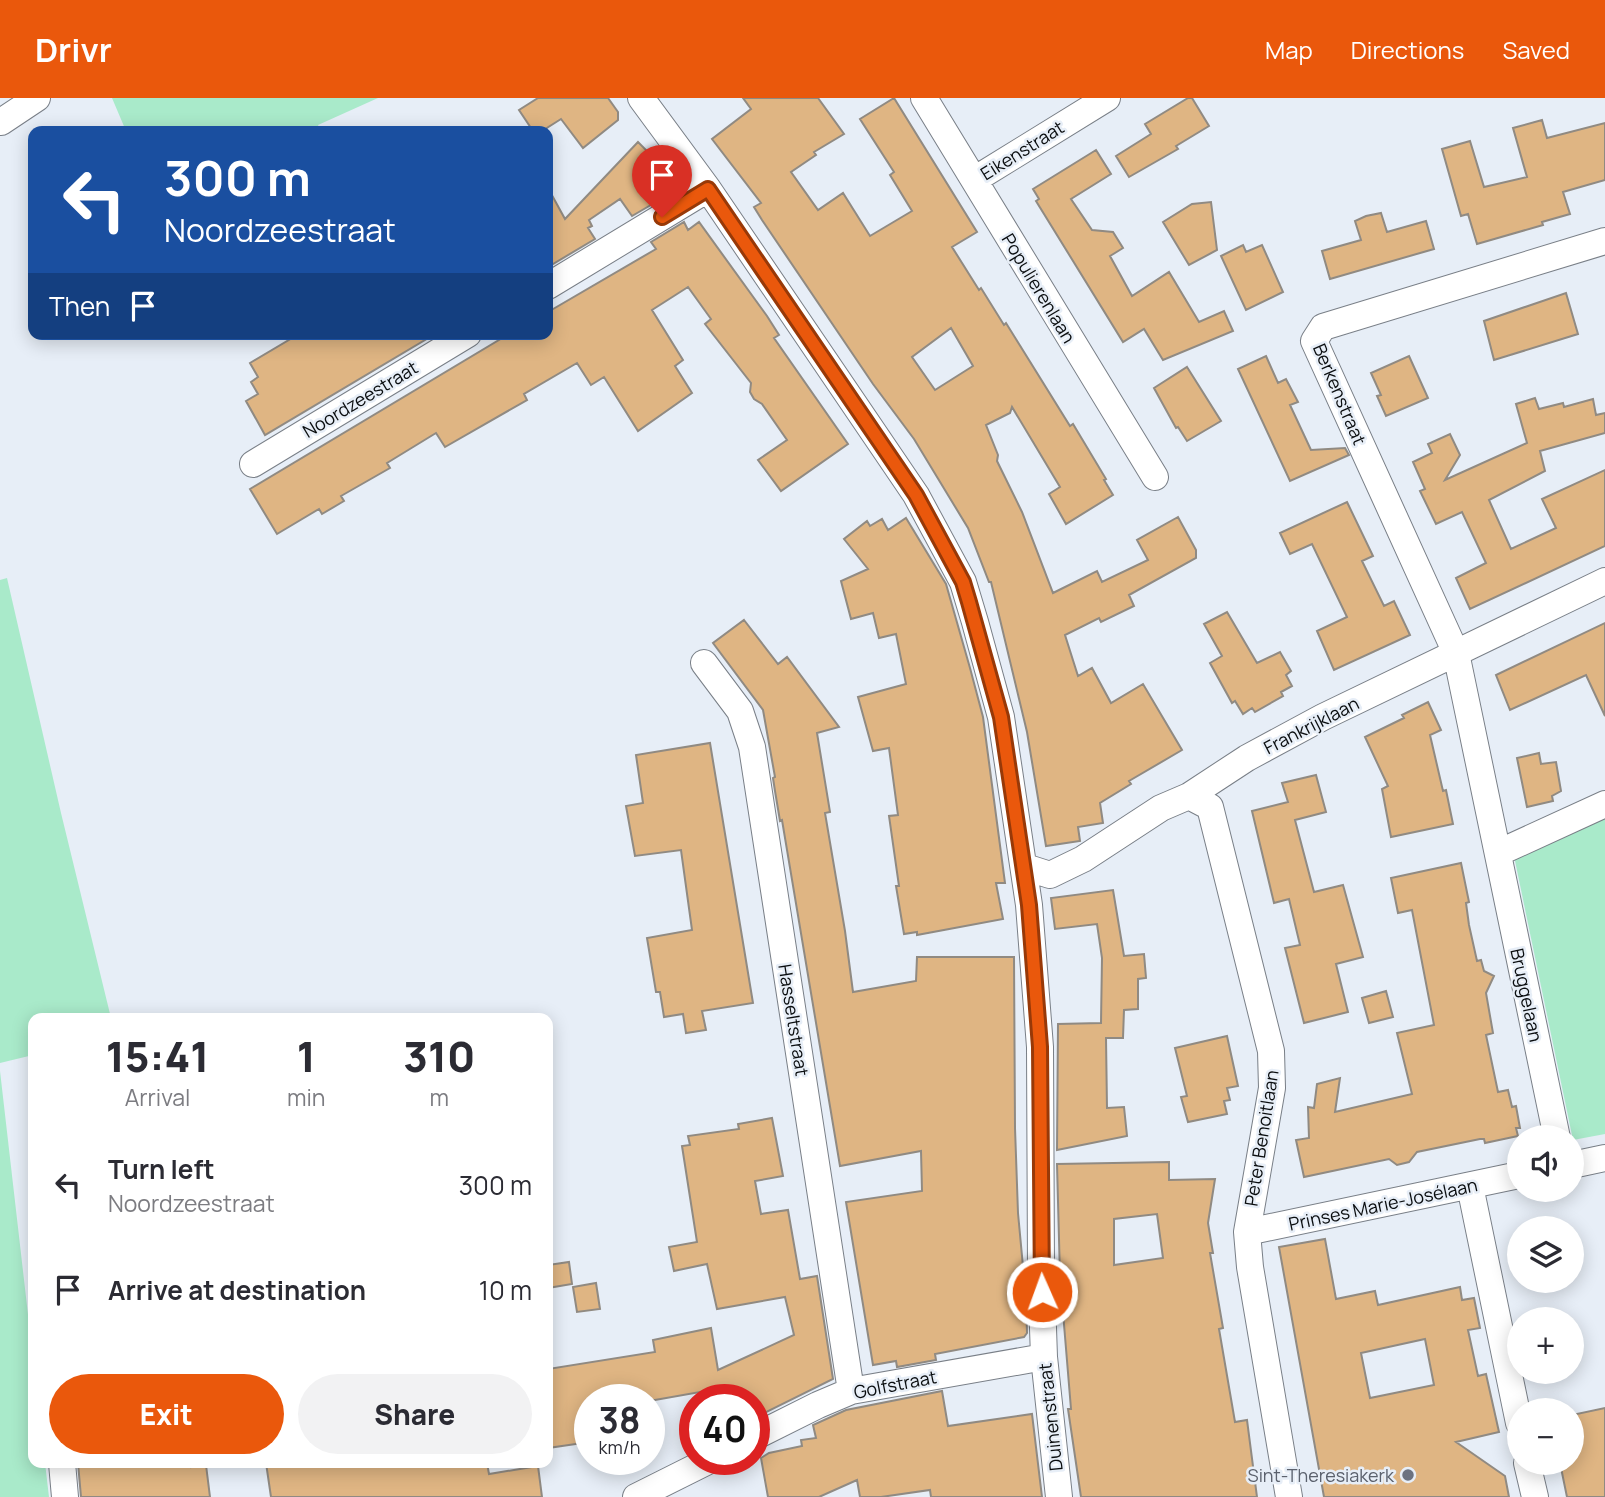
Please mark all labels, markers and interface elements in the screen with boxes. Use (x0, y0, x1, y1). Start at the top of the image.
text: Drivr (35, 27, 112, 72)
text: Map (1265, 33, 1313, 66)
text: Directions (1351, 33, 1464, 66)
text: Saved (1502, 33, 1570, 66)
street label: Eikenstraat (976, 115, 1068, 185)
text: 300 m (164, 144, 311, 211)
pin (632, 145, 692, 217)
icon: left (49, 154, 140, 245)
icon: arrive (643, 156, 681, 194)
text: Noordzeestraat (164, 208, 396, 252)
street label: Populierenlaan (997, 229, 1081, 347)
icon: arrive (124, 287, 162, 325)
text: Then (49, 288, 110, 324)
street label: Berkenstraat (1308, 340, 1372, 448)
street label: Noordzeestraat (298, 355, 422, 443)
street label: Frankrijklaan (1259, 691, 1363, 759)
street label: Bruggelaan (1505, 946, 1549, 1044)
street label: Hasseltstraat (773, 962, 815, 1078)
text: 15:41 (106, 1027, 209, 1085)
text: 1 (297, 1027, 316, 1085)
text: 310 (403, 1027, 475, 1085)
street label: Peter Benoitlaan (1238, 1068, 1284, 1208)
text: Arrival (125, 1081, 190, 1113)
text: min (287, 1081, 326, 1113)
text: m (429, 1081, 449, 1113)
map controls (1507, 1125, 1584, 1475)
button: sound (1507, 1125, 1584, 1202)
text: Turn left (108, 1151, 215, 1187)
icon: left (49, 1166, 87, 1204)
text: 300 m (459, 1167, 532, 1203)
street label: Prinses Marie-Josélaan (1286, 1172, 1480, 1236)
text: Noordzeestraat (108, 1187, 275, 1219)
button: layers (1507, 1216, 1584, 1293)
position arrow (1005, 1255, 1079, 1329)
icon: arrive (49, 1271, 87, 1309)
text: Arrive at destination (108, 1272, 366, 1308)
text: 10 m (479, 1272, 532, 1308)
button: + (1507, 1307, 1584, 1384)
street label: Duinenstraat (1032, 1362, 1068, 1472)
street label: Golfstraat (852, 1364, 938, 1404)
button: Exit (49, 1374, 284, 1454)
button: Share (298, 1374, 532, 1454)
speed limit sign: 40 (679, 1384, 770, 1475)
text: 38 (599, 1396, 640, 1444)
button: − (1507, 1398, 1584, 1475)
text: km/h (599, 1435, 640, 1459)
place label: Sint-Theresiakerk (1248, 1463, 1395, 1487)
marker: Sint-Theresiakerk (1400, 1467, 1416, 1483)

